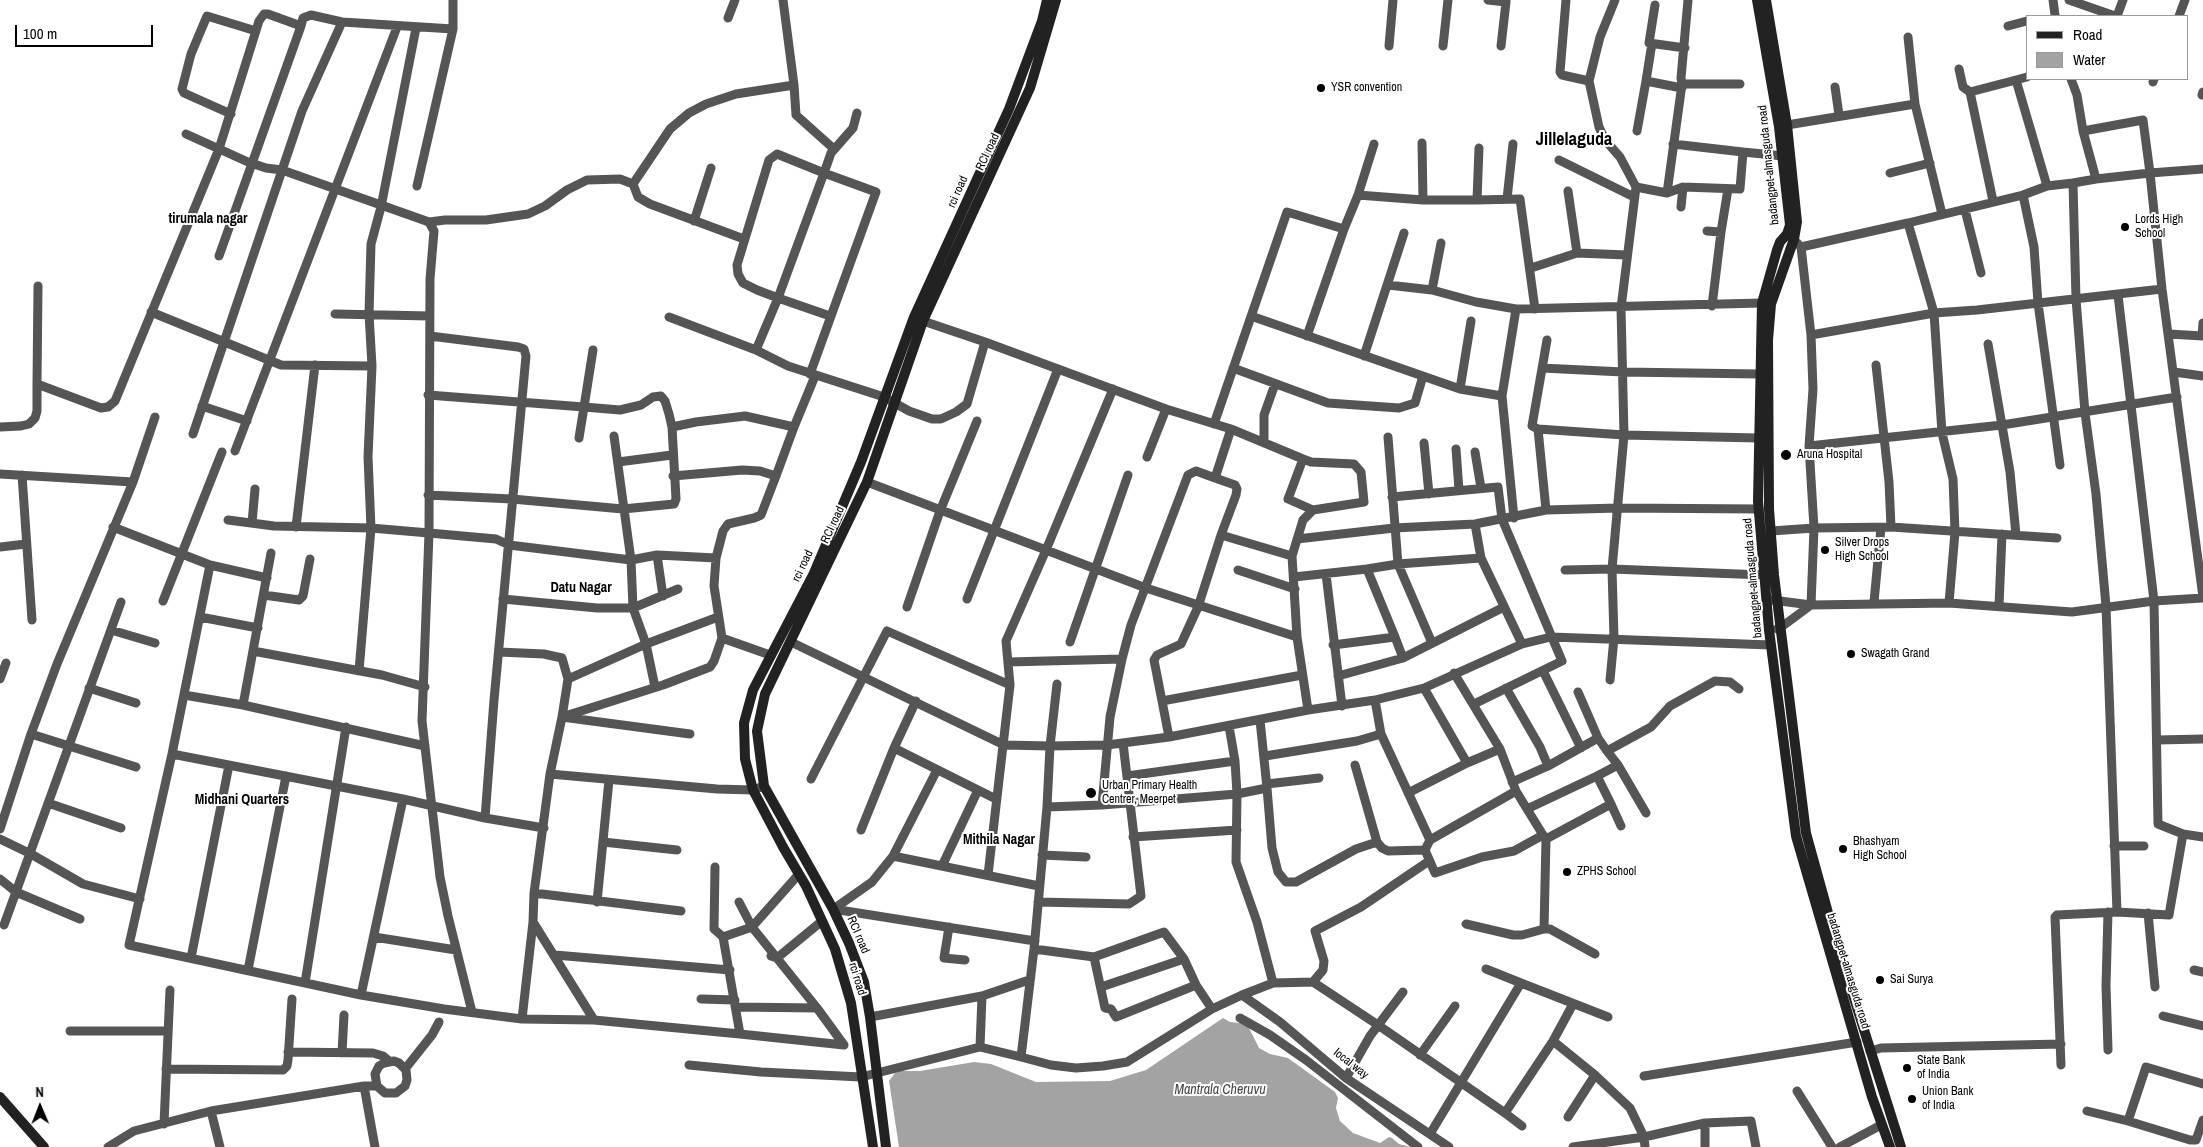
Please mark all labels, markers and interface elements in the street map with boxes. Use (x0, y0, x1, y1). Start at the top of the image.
scale bar (18, 15, 155, 47)
legend (2026, 15, 2188, 80)
text: 100 m (23, 23, 57, 44)
text: Road (2073, 24, 2102, 45)
text: Water (2073, 49, 2105, 70)
place label: YSR convention (1331, 81, 1402, 95)
marker: YSR convention (1315, 82, 1327, 94)
street label: badangpet-almasguda road (1756, 104, 1782, 226)
district label: Jillelaguda (1536, 129, 1612, 151)
street label: RCI road (973, 131, 1003, 173)
street label: rci road (945, 174, 971, 210)
district label: tirumala nagar (168, 211, 248, 227)
place label: Lords High School (2135, 213, 2183, 241)
marker: Lords High School (2119, 221, 2131, 233)
marker: Aruna Hospital (1779, 448, 1793, 462)
place label: Aruna Hospital (1797, 448, 1862, 462)
street label: RCI road (818, 504, 848, 546)
street label: badangpet-almasguda road (1741, 517, 1765, 639)
place label: Silver Drops High School (1835, 536, 1889, 564)
marker: Silver Drops High School (1819, 544, 1831, 556)
street label: rci road (789, 548, 817, 584)
district label: Datu Nagar (550, 580, 612, 596)
place label: Swagath Grand (1861, 647, 1929, 661)
marker: Swagath Grand (1845, 648, 1857, 660)
place label: Urban Primary Health Centrer, Meerpet (1102, 779, 1197, 807)
marker: Urban Primary Health Centrer, Meerpet (1084, 786, 1098, 800)
district label: Midhani Quarters (195, 792, 289, 808)
district label: Mithila Nagar (963, 832, 1035, 848)
place label: Bhashyam High School (1853, 835, 1907, 863)
marker: Bhashyam High School (1837, 843, 1849, 855)
place label: ZPHS School (1577, 865, 1636, 879)
marker: ZPHS School (1561, 866, 1573, 878)
street label: badangpet-almasguda road (1824, 911, 1872, 1031)
street label: RCI road (844, 914, 872, 956)
street label: rci road (845, 961, 869, 997)
place label: Sai Surya (1890, 973, 1933, 987)
marker: Sai Surya (1874, 974, 1886, 986)
street label: local way (1331, 1046, 1371, 1082)
place label: State Bank of India (1917, 1054, 1965, 1082)
marker: State Bank of India (1901, 1062, 1913, 1074)
north arrow (15, 1082, 65, 1132)
water label: Mantrala Cheruvu (1174, 1082, 1266, 1098)
text: N (35, 1083, 44, 1101)
place label: Union Bank of India (1922, 1085, 1973, 1113)
marker: Union Bank of India (1906, 1093, 1918, 1105)

